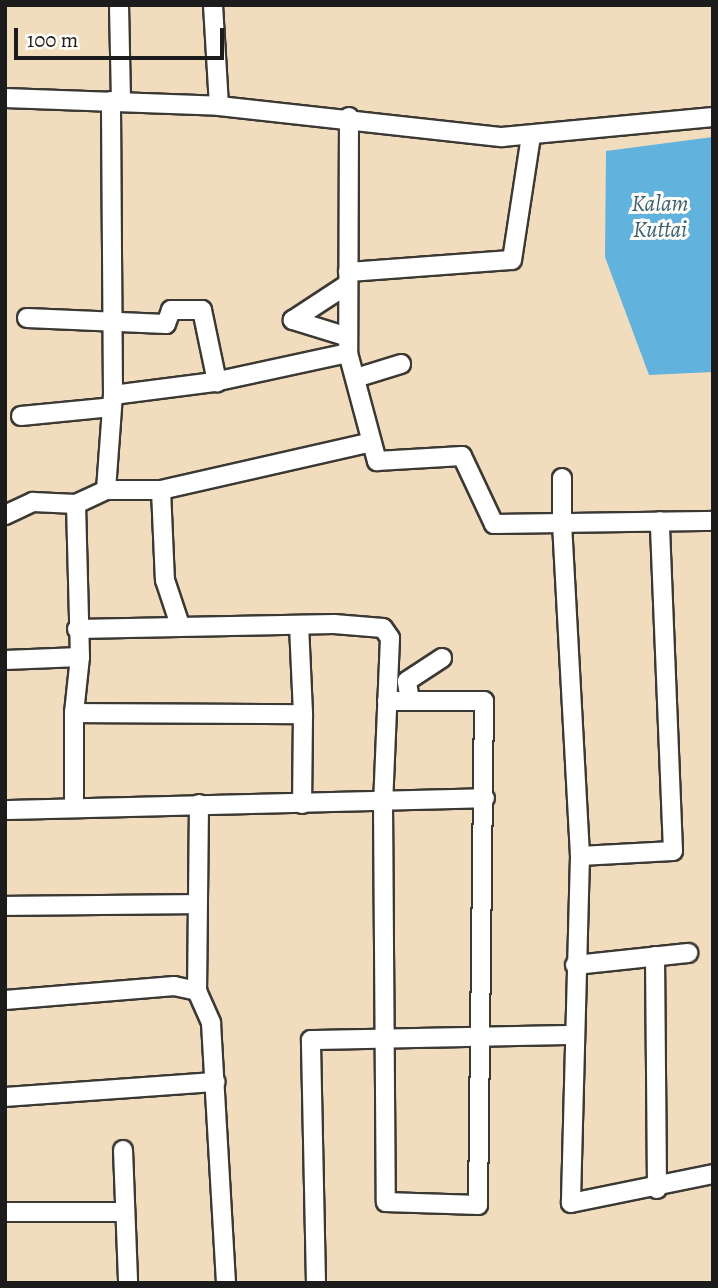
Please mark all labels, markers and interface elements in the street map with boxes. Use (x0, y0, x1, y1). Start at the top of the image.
scale bar (18, 14, 228, 58)
text: 100 m (27, 26, 78, 54)
water label: Kalam Kuttai (631, 190, 689, 244)

